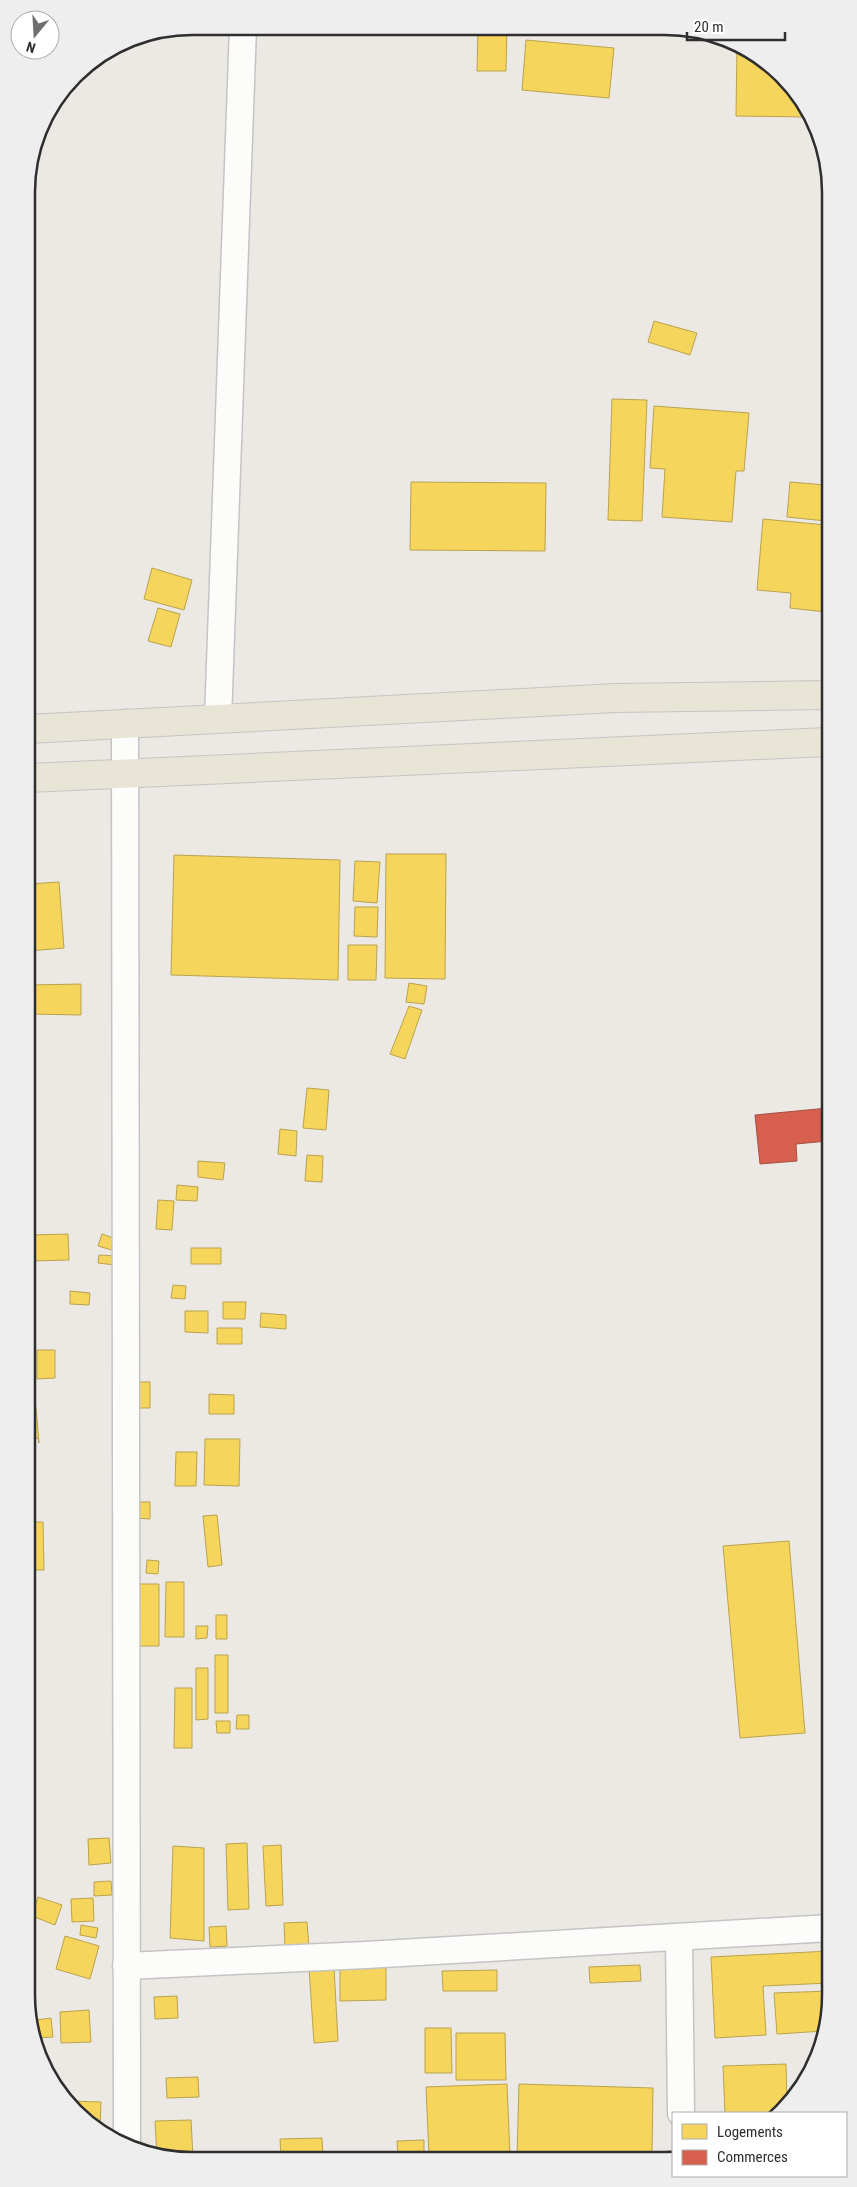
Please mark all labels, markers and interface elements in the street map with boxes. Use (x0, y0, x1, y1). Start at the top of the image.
north arrow (10, 10, 60, 60)
scale bar (687, 10, 784, 42)
text: 20 m (694, 18, 724, 36)
text: N (24, 38, 38, 56)
legend (672, 2112, 847, 2177)
text: Logements (717, 2123, 783, 2141)
text: Commerces (717, 2148, 788, 2166)

